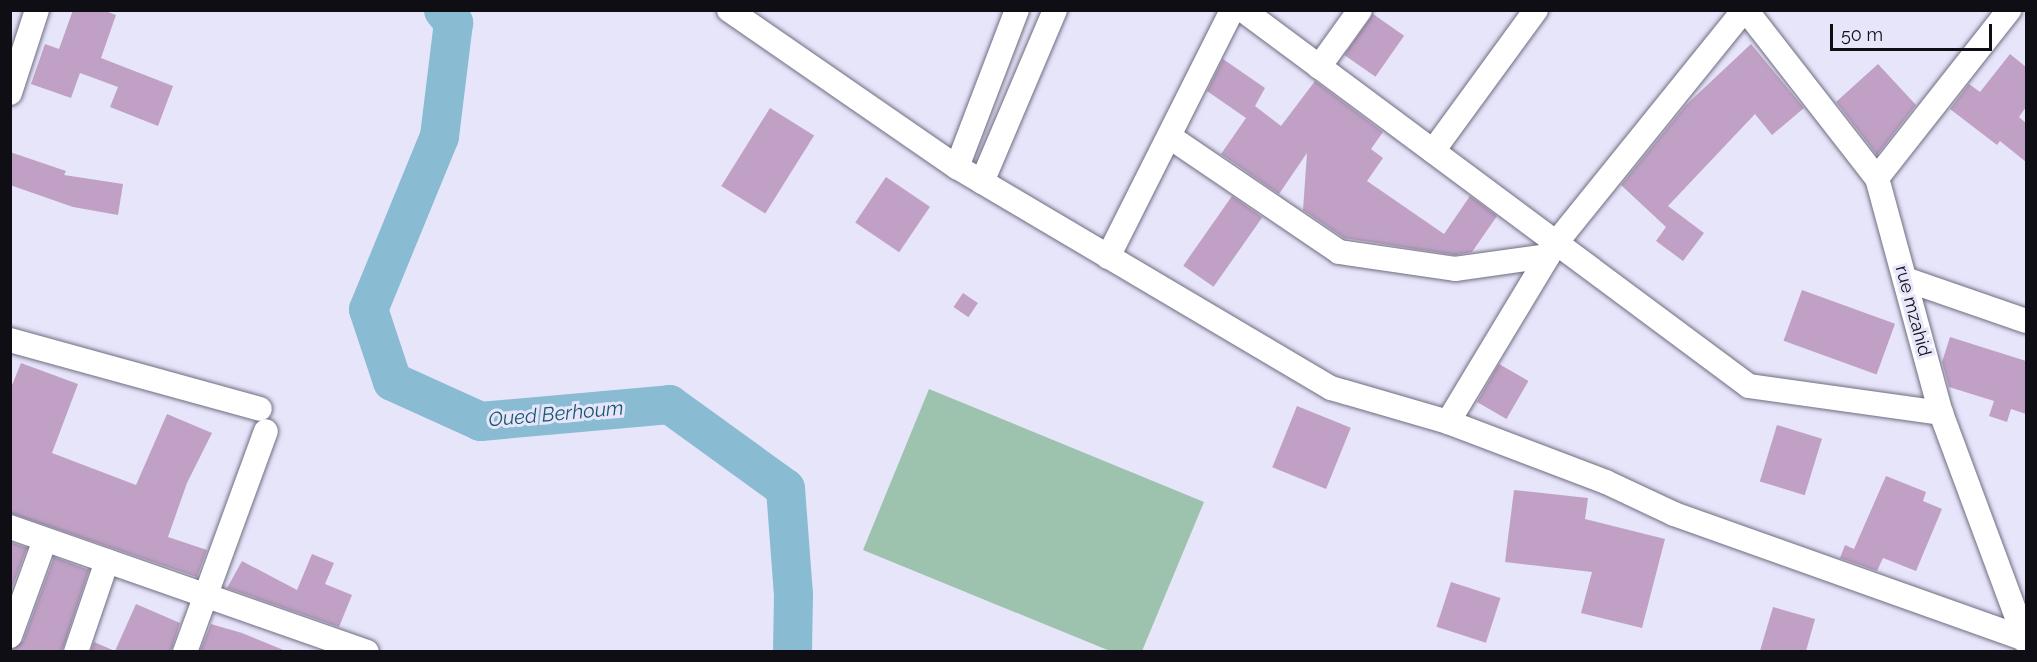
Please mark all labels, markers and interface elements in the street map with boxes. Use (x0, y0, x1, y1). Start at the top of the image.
scale bar (1833, 12, 1995, 50)
text: 50 m (1841, 24, 1883, 45)
street label: rue mzahid (1891, 263, 1935, 359)
water label: Oued Berhoum (488, 396, 624, 432)

